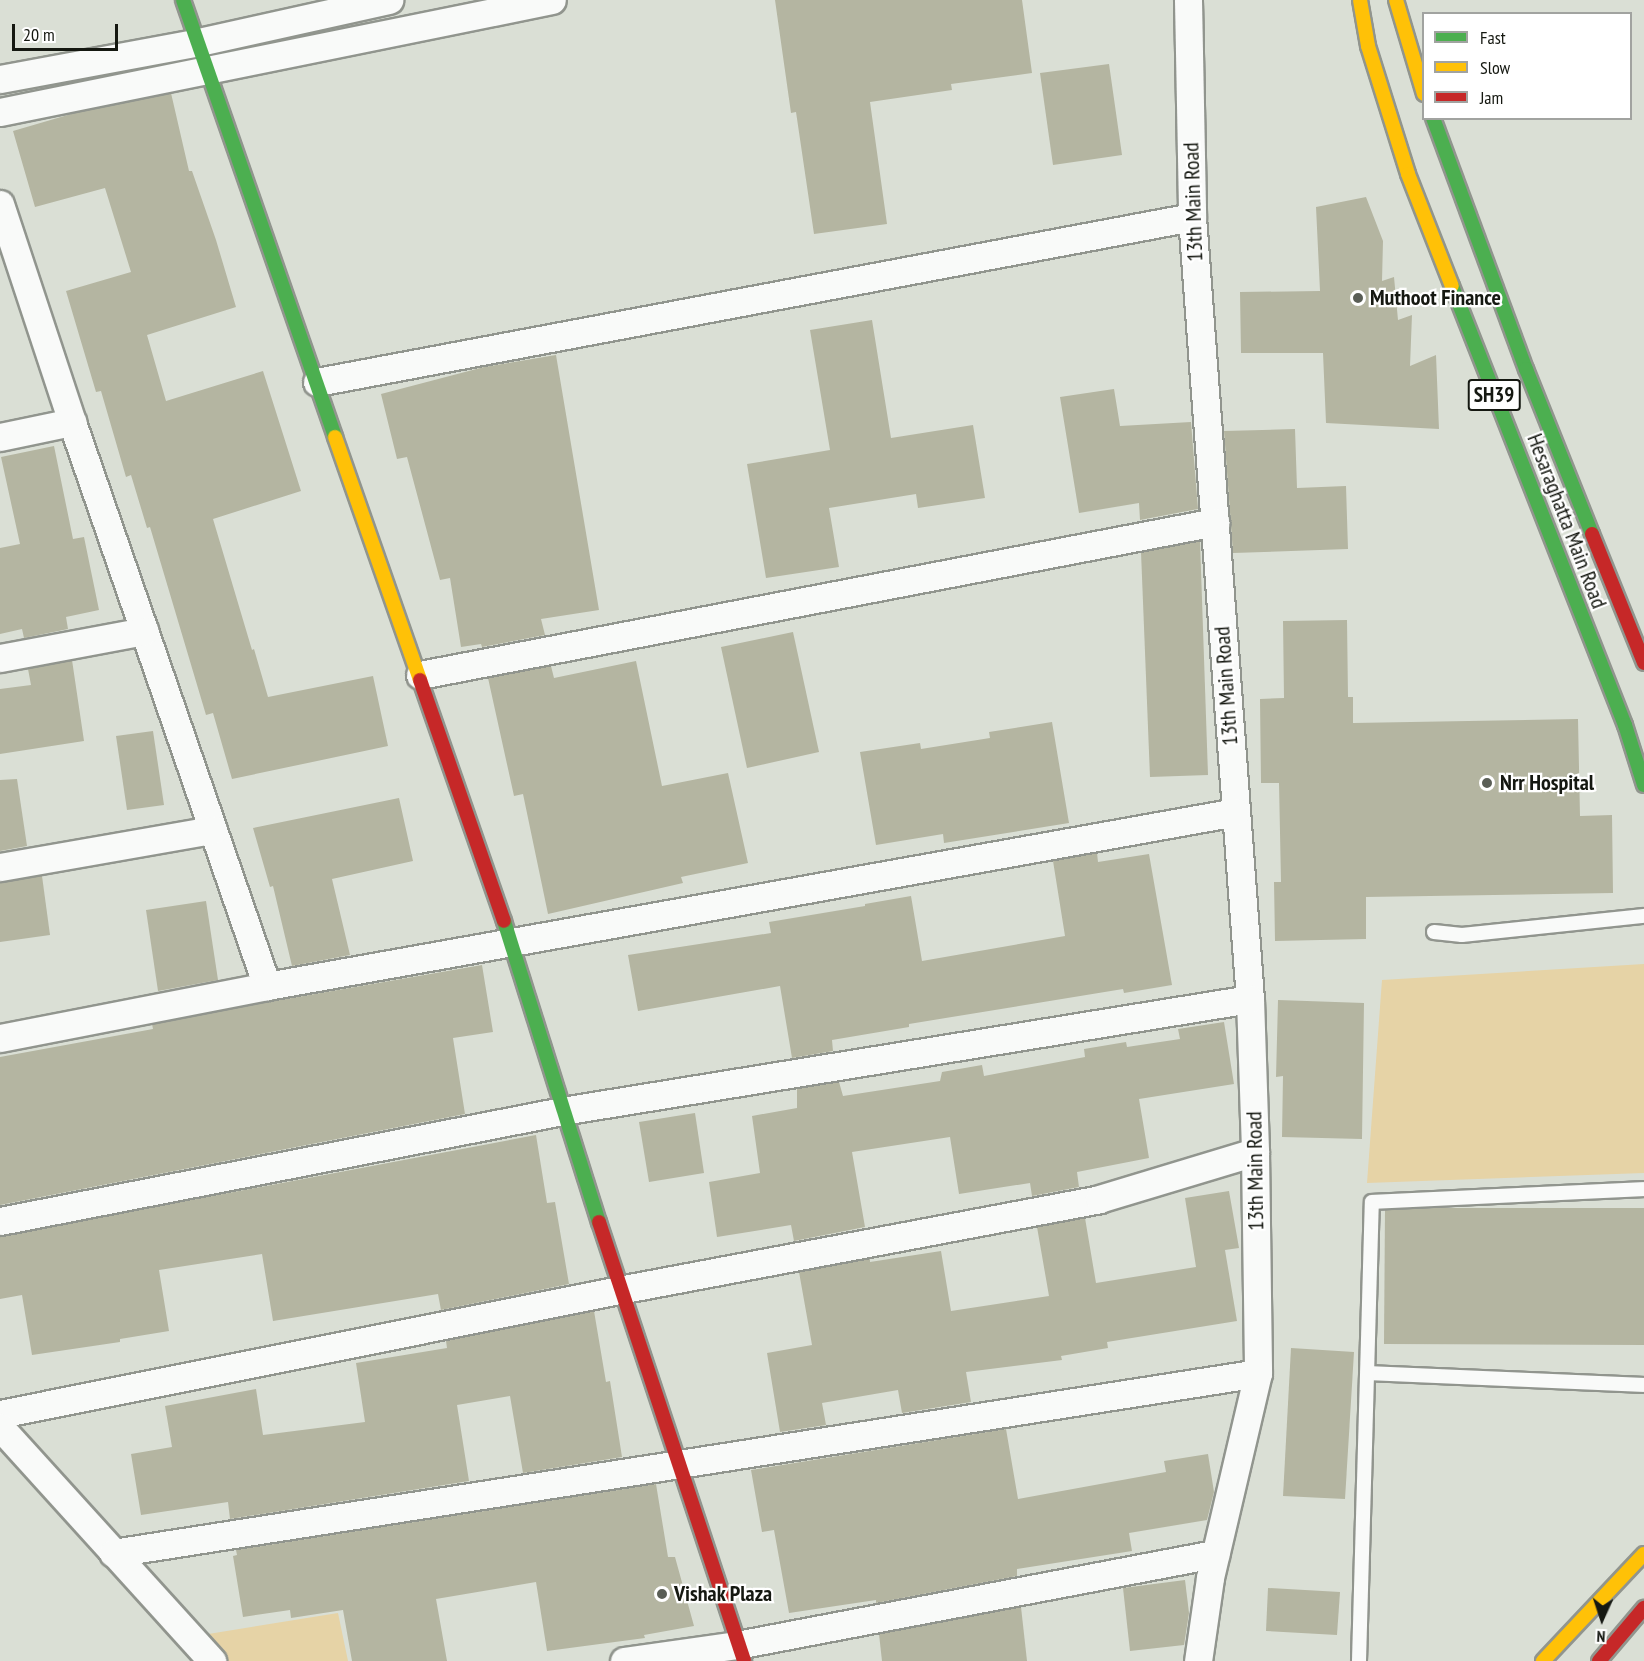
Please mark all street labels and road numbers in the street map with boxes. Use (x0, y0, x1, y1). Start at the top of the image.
street label: 13th Main Road (1178, 142, 1208, 262)
road number: SH39 (1467, 377, 1521, 413)
street label: Hesaraghatta Main Road (1522, 430, 1612, 612)
street label: 13th Main Road (1209, 625, 1243, 747)
street label: 13th Main Road (1241, 1111, 1269, 1231)

